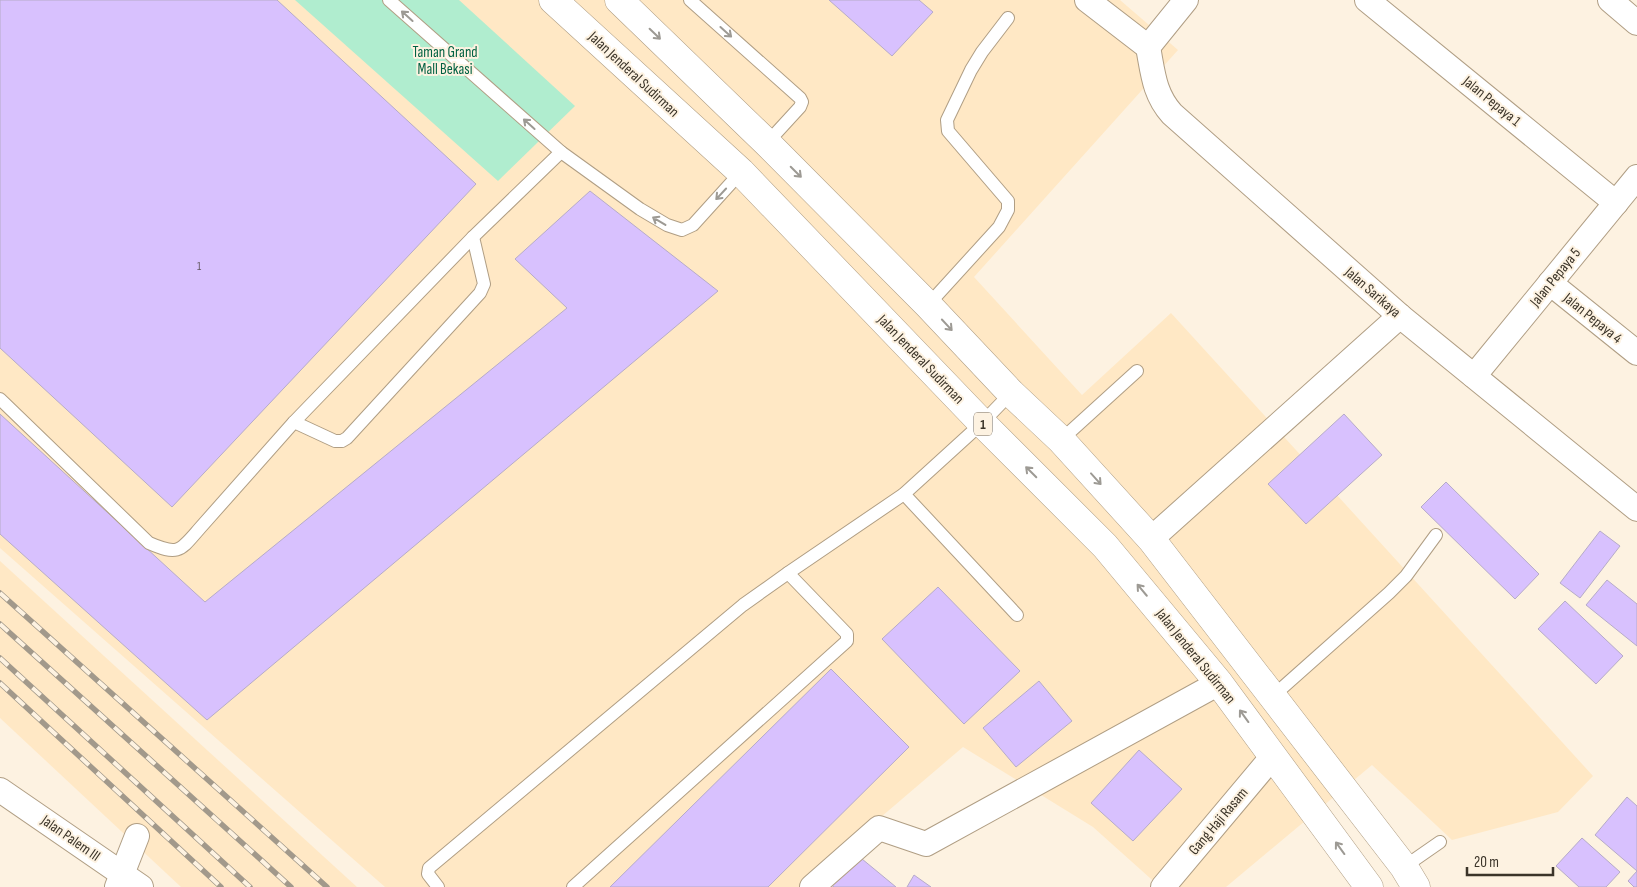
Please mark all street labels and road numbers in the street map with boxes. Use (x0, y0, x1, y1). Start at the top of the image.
street label: Jalan Jenderal Sudirman (584, 27, 683, 121)
street label: Jalan Pepaya 1 (1458, 72, 1525, 131)
street label: Jalan Pepaya 5 (1525, 244, 1585, 311)
street label: Jalan Sarikaya (1340, 262, 1405, 322)
street label: Jalan Pepaya 4 (1559, 288, 1626, 348)
street label: Jalan Jenderal Sudirman (873, 310, 968, 408)
road number: 1 (974, 412, 992, 436)
street label: Jalan Jenderal Sudirman (1151, 604, 1240, 708)
street label: Gang Haji Rasam (1185, 784, 1252, 859)
street label: Jalan Palem III (37, 811, 104, 866)

